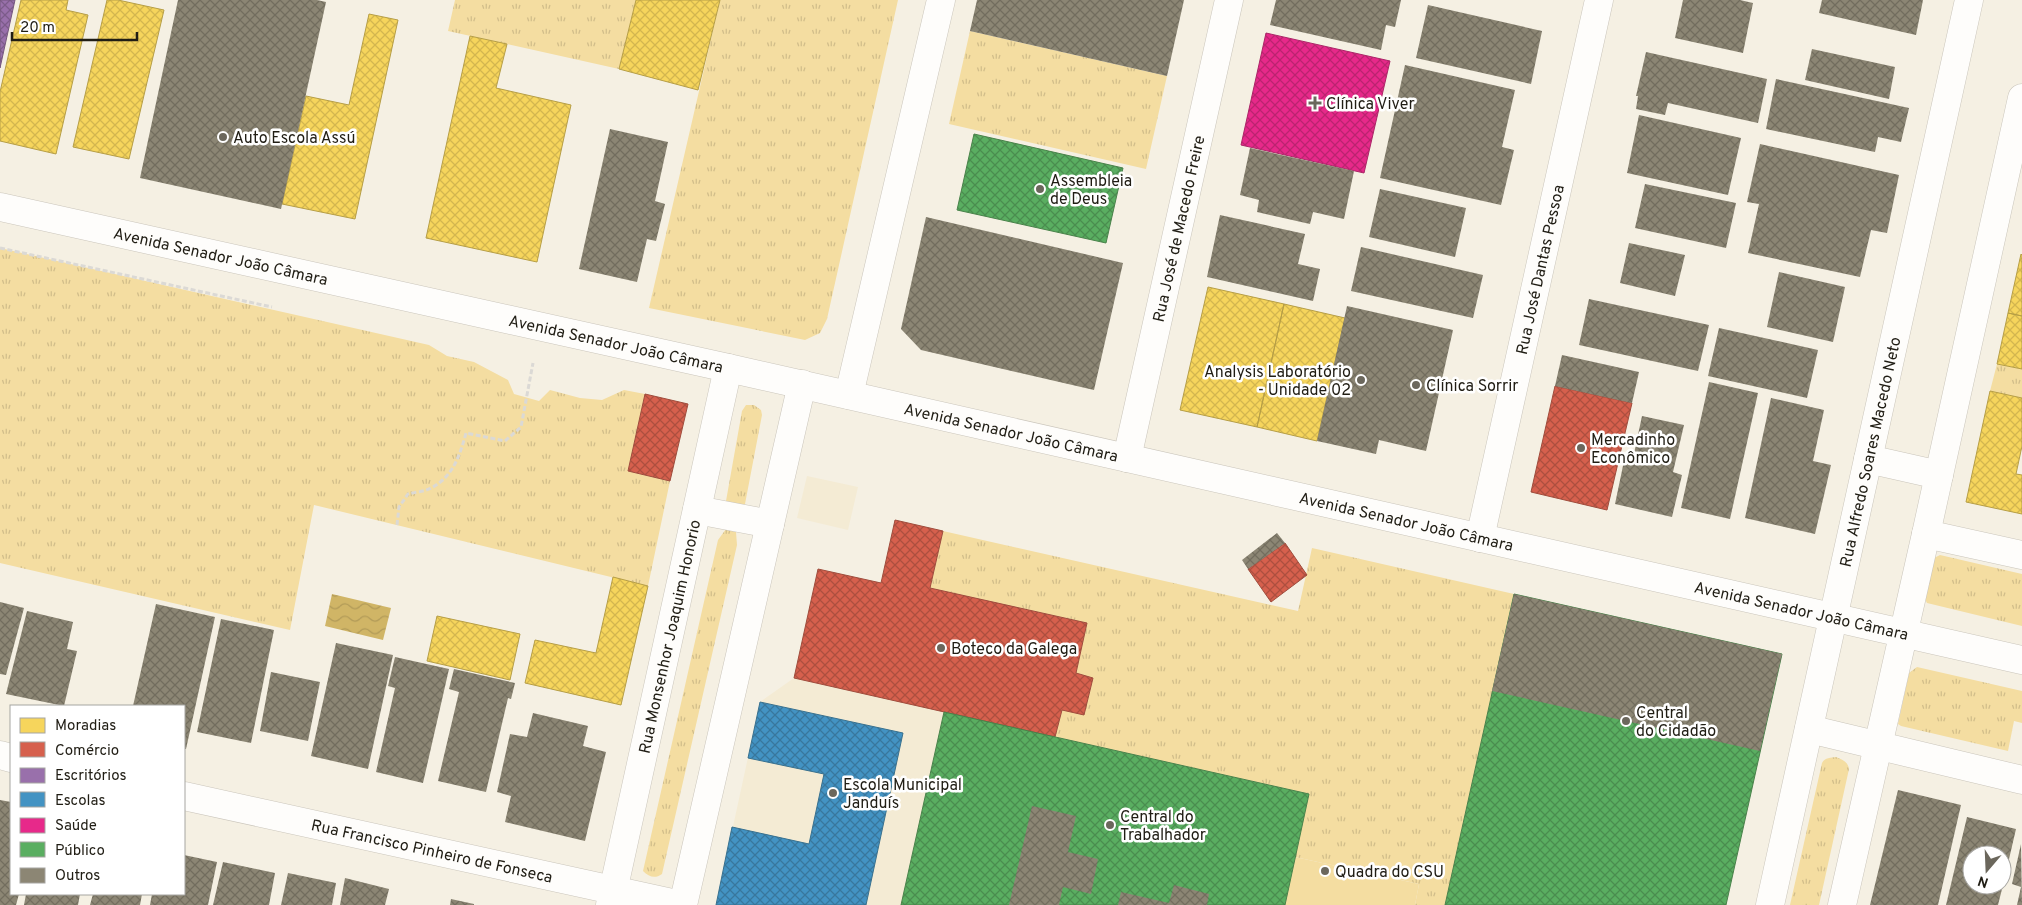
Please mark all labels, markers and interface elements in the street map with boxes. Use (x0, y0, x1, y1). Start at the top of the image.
scale bar (12, 10, 138, 42)
text: 20 m (20, 19, 55, 38)
place label: Clínica Viver (1326, 95, 1415, 115)
marker: Clínica Viver (1308, 96, 1322, 110)
place label: Auto Escola Assú (233, 129, 355, 149)
marker: Auto Escola Assú (217, 131, 229, 143)
street label: Rua José de Macedo Freire (1150, 134, 1211, 324)
place label: Assembleia de Deus (1050, 172, 1132, 210)
marker: Assembleia de Deus (1034, 183, 1046, 195)
street label: Rua José Dantas Pessoa (1513, 183, 1570, 357)
street label: Avenida Senador João Câmara (111, 224, 329, 291)
street label: Avenida Senador João Câmara (507, 312, 725, 379)
street label: Rua Alfredo Soares Macedo Neto (1837, 335, 1907, 569)
place label: Analysis Laboratório - Unidade 02 (1204, 363, 1351, 401)
marker: Analysis Laboratório - Unidade 02 (1355, 374, 1367, 386)
place label: Clínica Sorrir (1426, 377, 1518, 397)
marker: Clínica Sorrir (1410, 379, 1422, 391)
street label: Avenida Senador João Câmara (902, 400, 1120, 468)
place label: Mercadinho Econômico (1591, 431, 1675, 469)
marker: Mercadinho Econômico (1575, 442, 1587, 454)
street label: Avenida Senador João Câmara (1297, 489, 1515, 557)
street label: Rua Monsenhor Joaquim Honorio (636, 518, 706, 756)
street label: Avenida Senador João Câmara (1692, 578, 1910, 646)
place label: Boteco da Galega (951, 640, 1077, 660)
marker: Boteco da Galega (935, 642, 947, 654)
place label: Central do Cidadão (1636, 704, 1716, 742)
legend (10, 705, 185, 895)
marker: Central do Cidadão (1620, 715, 1632, 727)
text: Moradias (55, 717, 116, 736)
text: Comércio (55, 742, 119, 761)
text: Escritórios (55, 767, 126, 786)
place label: Escola Municipal Janduís (843, 776, 962, 814)
marker: Escola Municipal Janduís (827, 787, 839, 799)
text: Escolas (55, 792, 105, 811)
place label: Central do Trabalhador (1120, 808, 1206, 846)
street label: Rua Francisco Pinheiro de Fonseca (309, 816, 554, 889)
text: Saúde (55, 817, 97, 836)
marker: Central do Trabalhador (1104, 819, 1116, 831)
text: Público (55, 842, 105, 861)
north arrow (1962, 845, 2012, 895)
place label: Quadra do CSU (1335, 863, 1444, 883)
marker: Quadra do CSU (1319, 865, 1331, 877)
text: Outros (55, 867, 100, 886)
text: N (1976, 871, 1991, 891)

